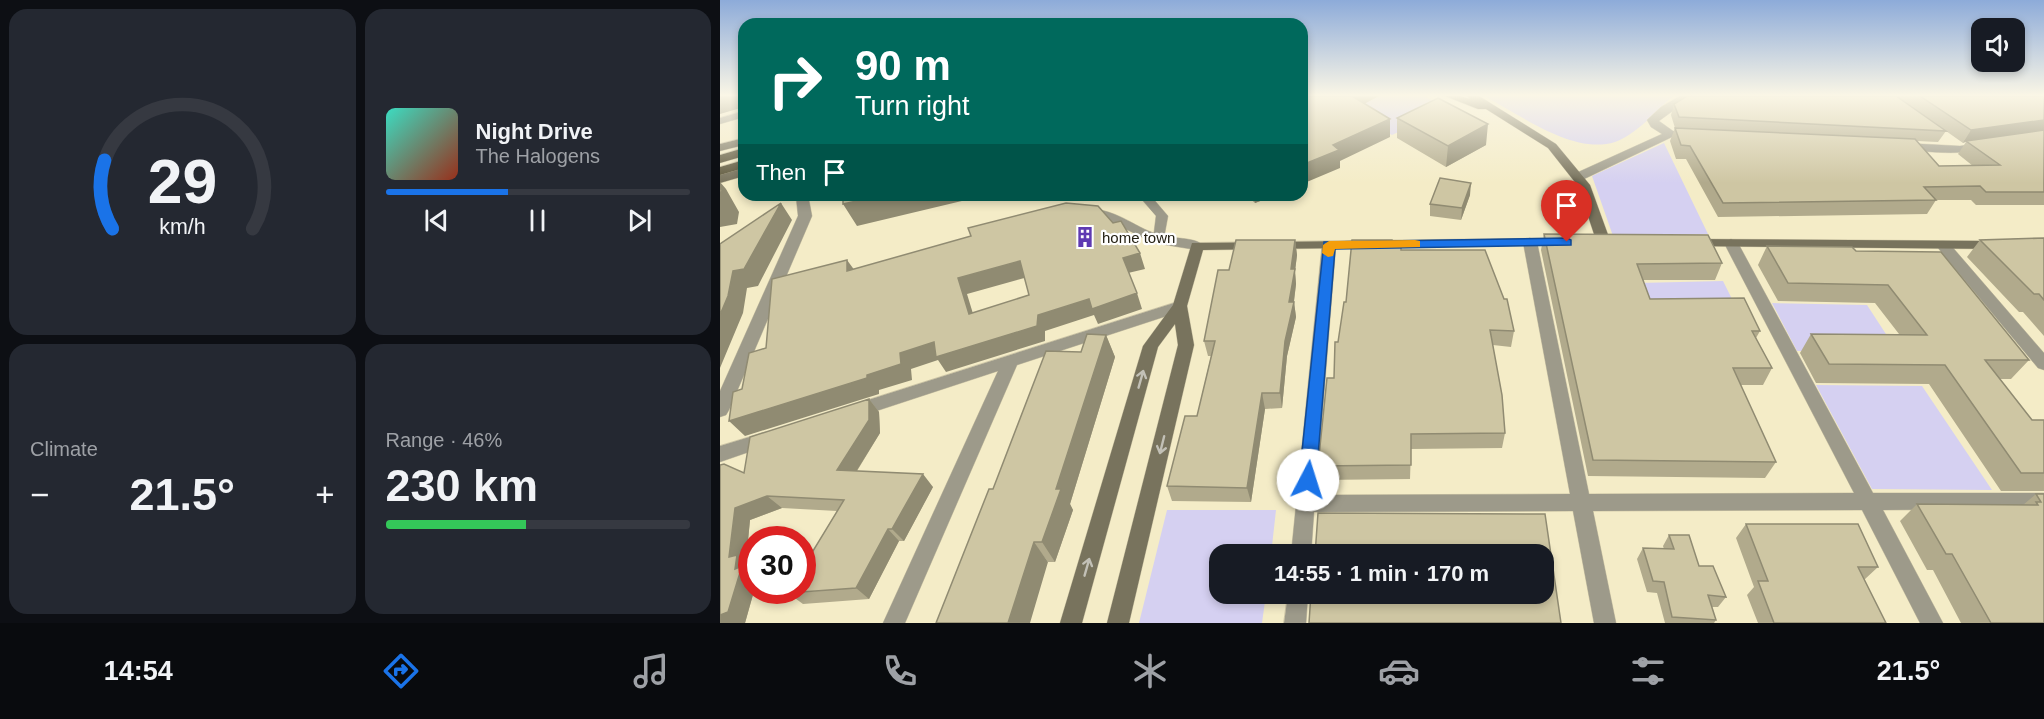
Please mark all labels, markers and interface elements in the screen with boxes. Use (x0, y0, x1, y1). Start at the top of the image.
map controls (1971, 18, 2025, 72)
button: sound (1971, 18, 2025, 72)
icon: right (756, 42, 834, 120)
text: 90 m (855, 42, 951, 89)
text: Turn right (855, 91, 970, 121)
text: Night Drive (476, 119, 593, 144)
text: The Halogens (476, 145, 600, 167)
text: 29 (148, 147, 217, 216)
icon: arrive (818, 156, 851, 189)
text: Then (756, 160, 806, 185)
pin (1541, 180, 1592, 242)
icon: arrive (1550, 189, 1583, 222)
icon: previous (420, 204, 453, 237)
icon: pause (521, 204, 554, 237)
icon: next (623, 204, 656, 237)
text: km/h (159, 216, 205, 240)
building icon: home town (1073, 225, 1097, 249)
place label: home town (1102, 229, 1175, 246)
one-way arrow (1136, 370, 1147, 389)
text: Range · 46% (386, 429, 502, 451)
one-way arrow (1155, 435, 1167, 454)
text: Climate (30, 438, 98, 460)
position arrow (1276, 448, 1340, 512)
text: 230 km (386, 460, 538, 511)
text: 21.5° (129, 469, 235, 520)
text: − (30, 476, 49, 513)
text: + (315, 476, 335, 513)
speed limit sign: 30 (738, 526, 816, 604)
one-way arrow (1082, 558, 1093, 577)
text: 14:55 · 1 min · 170 m (1274, 561, 1489, 586)
icon: directions (380, 650, 422, 692)
icon: music (630, 650, 672, 692)
icon: phone (879, 650, 921, 692)
icon: climate (1129, 650, 1171, 692)
icon: car (1378, 650, 1420, 692)
icon: filters (1627, 650, 1669, 692)
text: 14:54 (104, 656, 173, 686)
text: 21.5° (1877, 656, 1940, 686)

